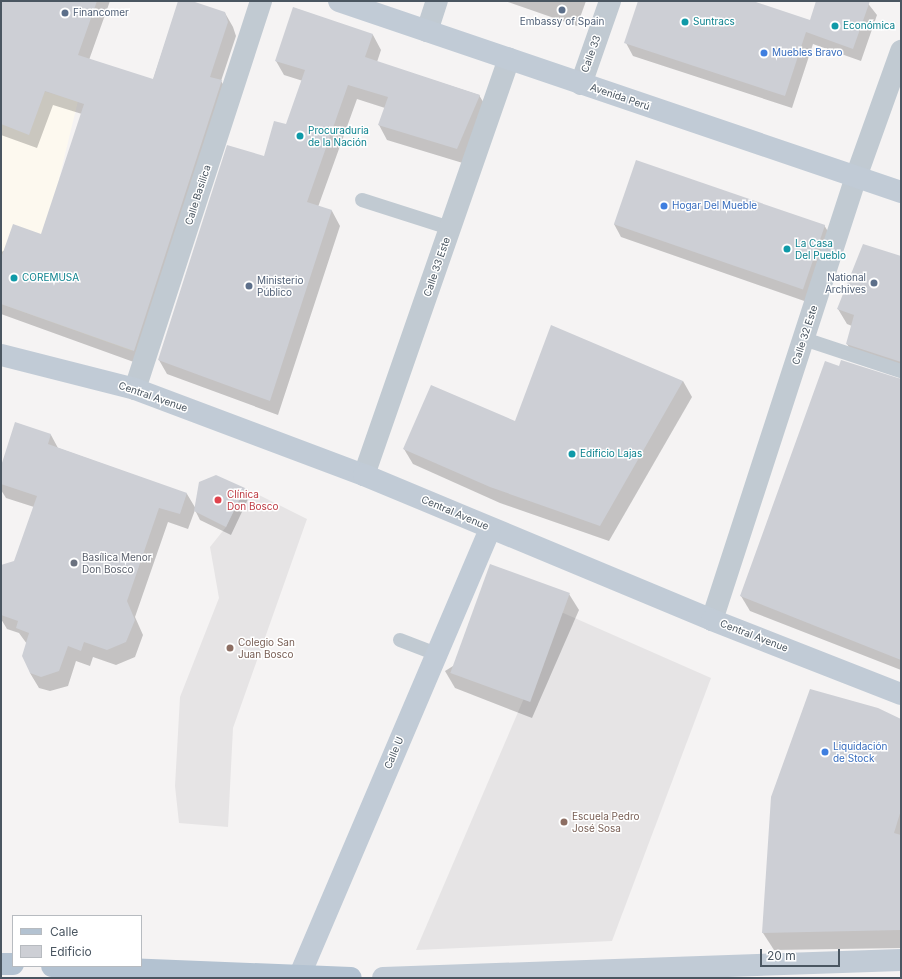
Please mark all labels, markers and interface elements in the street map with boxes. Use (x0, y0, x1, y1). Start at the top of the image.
marker: Embassy of Spain (557, 5, 567, 15)
place label: Financomer (73, 7, 129, 19)
marker: Financomer (60, 8, 70, 18)
place label: Embassy of Spain (520, 16, 604, 28)
place label: Suntracs (693, 16, 735, 28)
marker: Suntracs (680, 17, 690, 27)
place label: Económica (843, 20, 895, 32)
marker: Económica (830, 21, 840, 31)
street label: Calle 33 (579, 34, 603, 74)
place label: Muebles Bravo (772, 47, 842, 59)
marker: Muebles Bravo (759, 48, 769, 58)
street label: Avenida Perú (589, 81, 651, 113)
place label: Procuraduria de la Nación (308, 124, 369, 148)
marker: Procuraduria de la Nación (295, 131, 305, 141)
street label: Calle Basilica (183, 163, 213, 227)
place label: Hogar Del Mueble (672, 200, 757, 212)
marker: Hogar Del Mueble (659, 201, 669, 211)
street label: Calle 33 Este (421, 236, 453, 298)
place label: La Casa Del Pueblo (795, 237, 846, 260)
marker: La Casa Del Pueblo (782, 244, 792, 254)
place label: National Archives (825, 271, 866, 294)
place label: COREMUSA (22, 272, 79, 284)
marker: COREMUSA (9, 273, 19, 283)
place label: Ministerio Público (257, 274, 303, 298)
marker: National Archives (869, 278, 879, 288)
marker: Ministerio Público (244, 281, 254, 291)
street label: Calle 32 Este (790, 304, 820, 366)
street label: Central Avenue (117, 380, 189, 414)
place label: Edificio Lajas (580, 448, 642, 460)
marker: Edificio Lajas (567, 449, 577, 459)
place label: Clínica Don Bosco (227, 488, 278, 512)
street label: Central Avenue (419, 493, 491, 533)
marker: Clínica Don Bosco (212, 494, 224, 506)
place label: Basílica Menor Don Bosco (82, 551, 151, 574)
marker: Basílica Menor Don Bosco (69, 558, 79, 568)
street label: Central Avenue (718, 617, 790, 655)
place label: Colegio San Juan Bosco (238, 636, 295, 660)
marker: Colegio San Juan Bosco (225, 643, 235, 653)
street label: Calle U (382, 735, 406, 771)
place label: Liquidación de Stock (833, 740, 887, 764)
marker: Liquidación de Stock (820, 747, 830, 757)
place label: Escuela Pedro José Sosa (572, 810, 639, 834)
marker: Escuela Pedro José Sosa (559, 817, 569, 827)
legend (12, 915, 142, 967)
text: Calle (50, 924, 78, 939)
scale bar (762, 941, 842, 967)
text: Edificio (50, 944, 92, 959)
text: 20 m (767, 948, 796, 963)

